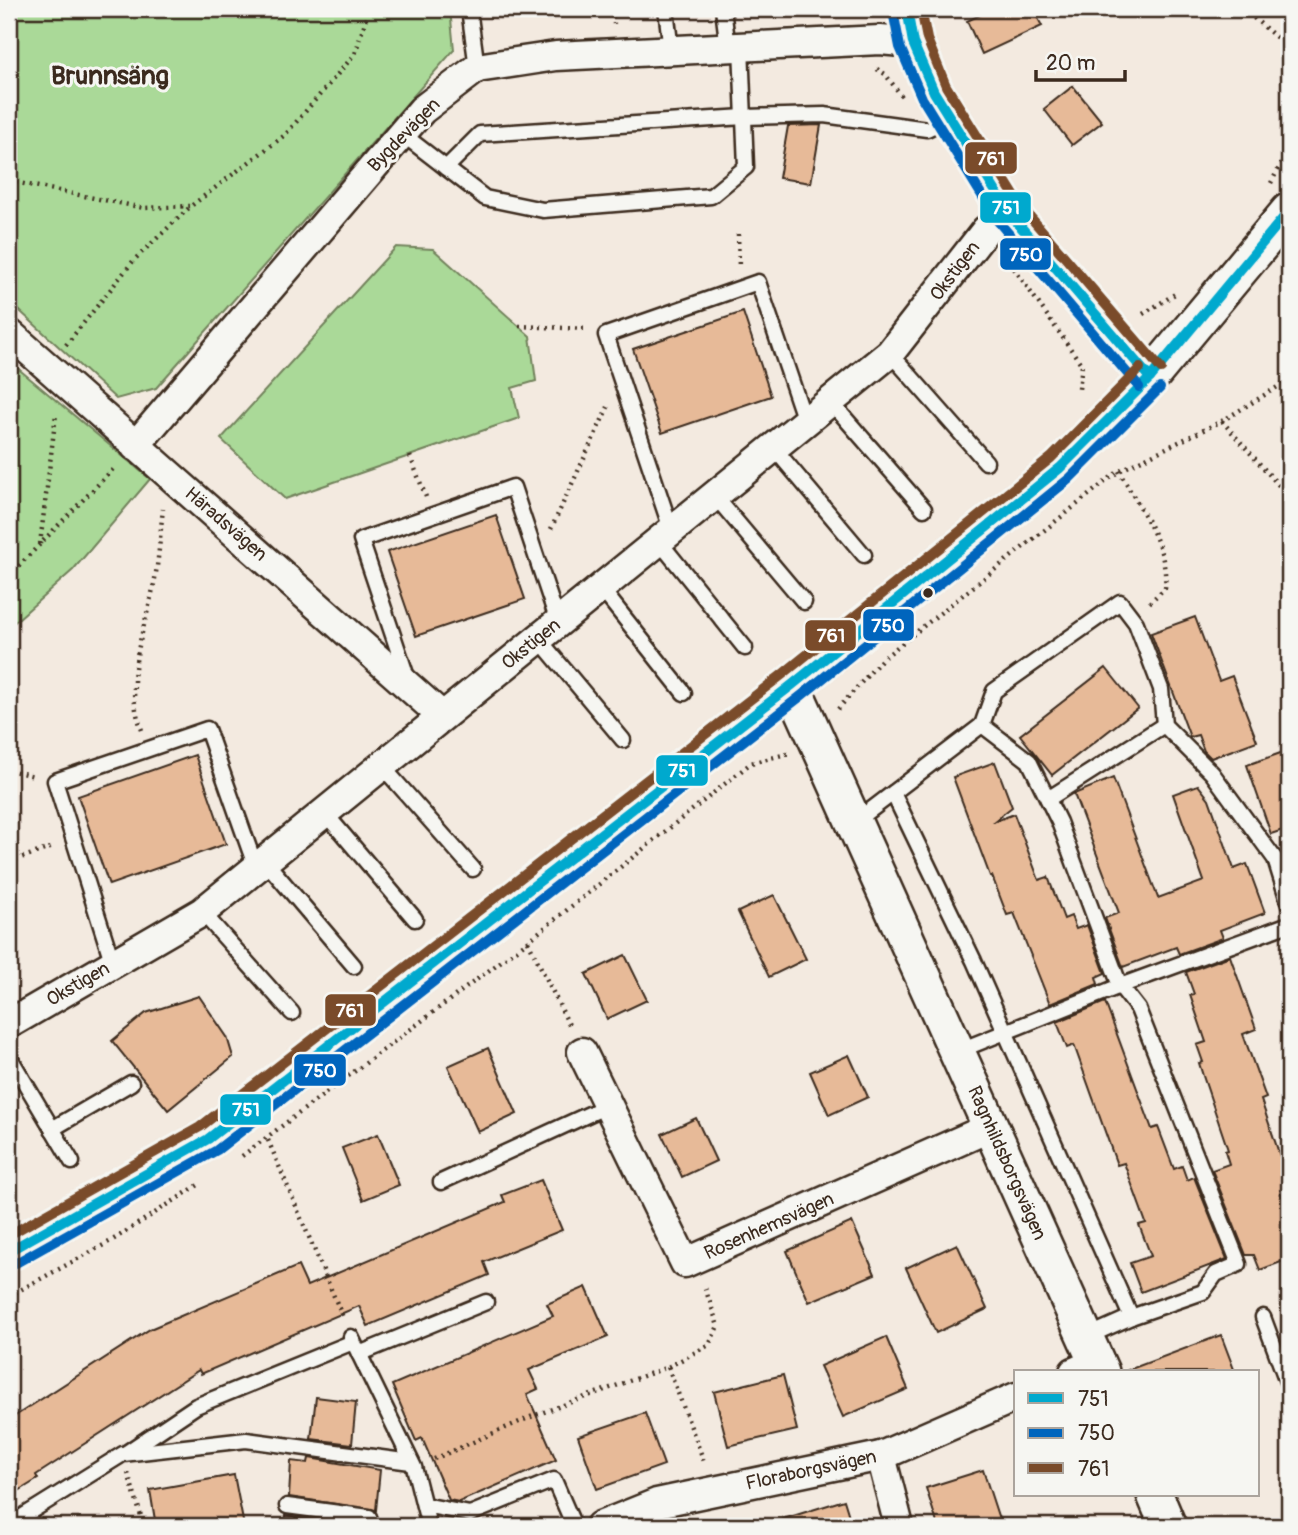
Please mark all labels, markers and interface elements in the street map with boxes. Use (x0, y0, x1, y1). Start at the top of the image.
scale bar (1036, 38, 1125, 82)
text: 20 m (1046, 50, 1095, 77)
district label: Brunnsäng (51, 60, 169, 92)
street label: Bygdevägen (363, 93, 445, 177)
line badge: 761 (964, 141, 1018, 175)
text: 761 (977, 147, 1005, 171)
line badge: 751 (979, 191, 1032, 224)
text: 751 (992, 196, 1020, 220)
street label: Okstigen (925, 236, 985, 306)
line badge: 750 (999, 237, 1052, 271)
text: 750 (1009, 243, 1043, 267)
street label: Häradsvägen (180, 482, 272, 566)
unlabelled marker (921, 586, 935, 600)
line badge: 750 (862, 608, 915, 642)
street label: Okstigen (497, 613, 565, 675)
text: 750 (871, 614, 905, 638)
line badge: 761 (804, 619, 857, 652)
text: 761 (817, 624, 845, 648)
line badge: 751 (655, 754, 709, 787)
text: 751 (668, 759, 696, 783)
street label: Okstigen (42, 956, 114, 1012)
line badge: 761 (324, 993, 377, 1027)
text: 761 (336, 999, 364, 1023)
line badge: 750 (293, 1053, 347, 1087)
text: 750 (303, 1059, 337, 1083)
street label: Ragnhildsborgsvägen (962, 1082, 1052, 1244)
line badge: 751 (219, 1093, 272, 1126)
text: 751 (232, 1098, 260, 1122)
street label: Rosenhemsvägen (700, 1187, 838, 1265)
legend (1014, 1370, 1260, 1496)
text: 751 (1078, 1386, 1109, 1413)
text: 750 (1078, 1420, 1115, 1447)
street label: Floraborgsvägen (743, 1444, 879, 1496)
text: 761 (1078, 1456, 1110, 1483)

